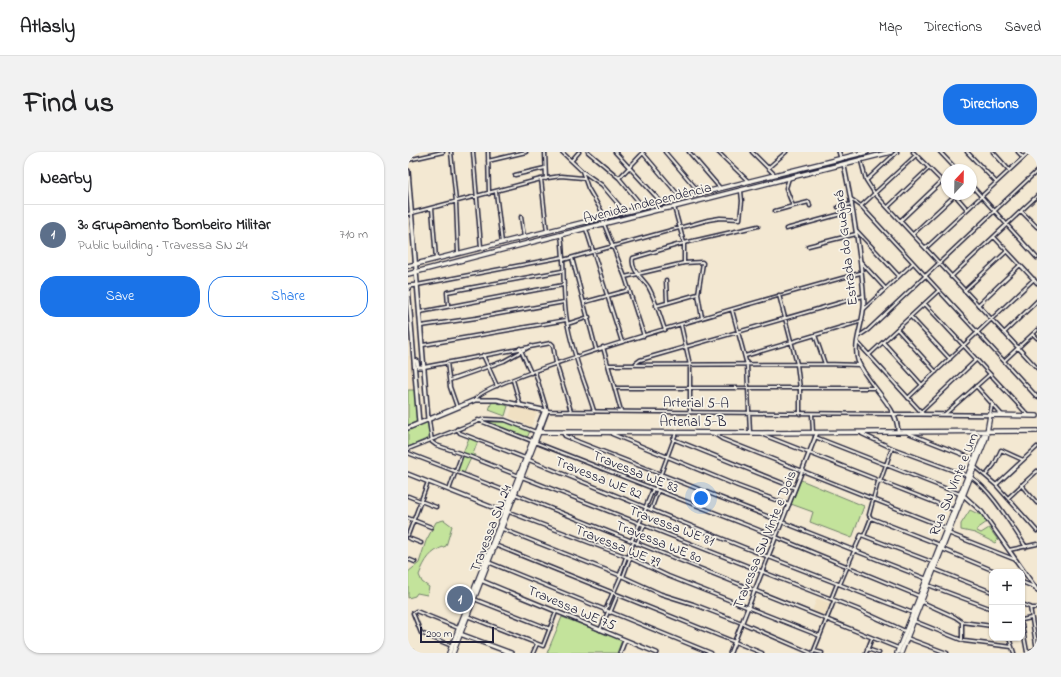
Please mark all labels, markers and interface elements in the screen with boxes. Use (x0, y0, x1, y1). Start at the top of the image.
text: Atlasly (20, 14, 75, 41)
text: Map (879, 17, 902, 38)
text: Directions (924, 17, 982, 38)
text: Saved (1004, 17, 1041, 38)
text: Find us (24, 84, 114, 125)
button: Directions (943, 84, 1037, 125)
north arrow (941, 164, 977, 200)
text: Nearby (40, 166, 92, 191)
street label: Avenida Independência (581, 177, 714, 230)
street label: Estrada do Guajará (829, 189, 864, 307)
text: 3º Grupamento Bombeiro Militar (78, 214, 271, 236)
text: 1 (51, 225, 55, 244)
text: 710 m (340, 225, 368, 244)
text: Public building · Travessa SN 24 (78, 236, 248, 255)
button: Save (40, 276, 200, 317)
button: Share (208, 276, 368, 317)
street label: Arterial 5-A (663, 392, 729, 415)
street label: Arterial 5-B (660, 412, 726, 433)
street label: Rua SN Vinte e Um (924, 430, 985, 539)
street label: Travessa WE 83 (589, 446, 682, 499)
street label: Travessa WE 82 (552, 451, 645, 505)
street label: Travessa SN Vinte e Dois (728, 467, 803, 612)
street label: Travessa SN 24 (465, 482, 518, 575)
your location (691, 488, 711, 508)
street label: Travessa WE 81 (626, 500, 718, 553)
street label: Travessa WE 80 (612, 516, 705, 569)
street label: Travessa WE 79 (572, 520, 664, 573)
map controls (989, 569, 1025, 641)
button: + (989, 569, 1025, 605)
street label: Travessa WE 75 (524, 580, 619, 636)
pin: 1 (447, 584, 473, 614)
button: − (989, 605, 1025, 641)
scale bar (420, 625, 494, 644)
text: 200 m (426, 626, 452, 642)

